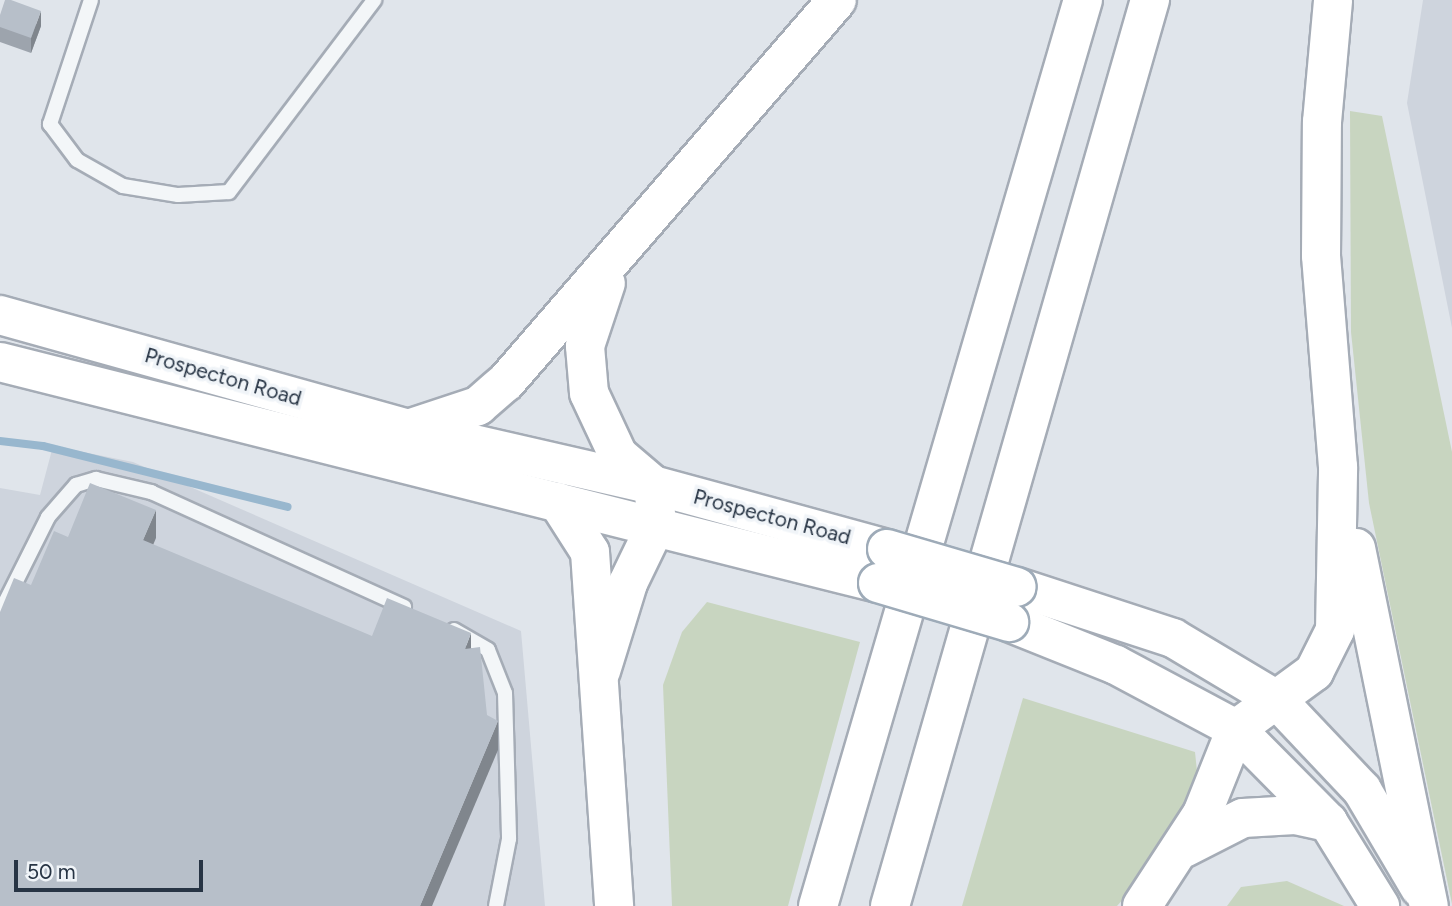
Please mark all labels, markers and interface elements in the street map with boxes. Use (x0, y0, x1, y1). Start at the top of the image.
street label: Prospecton Road (142, 343, 304, 411)
street label: Prospecton Road (691, 484, 853, 550)
scale bar (18, 846, 206, 890)
text: 50 m (27, 859, 76, 884)

